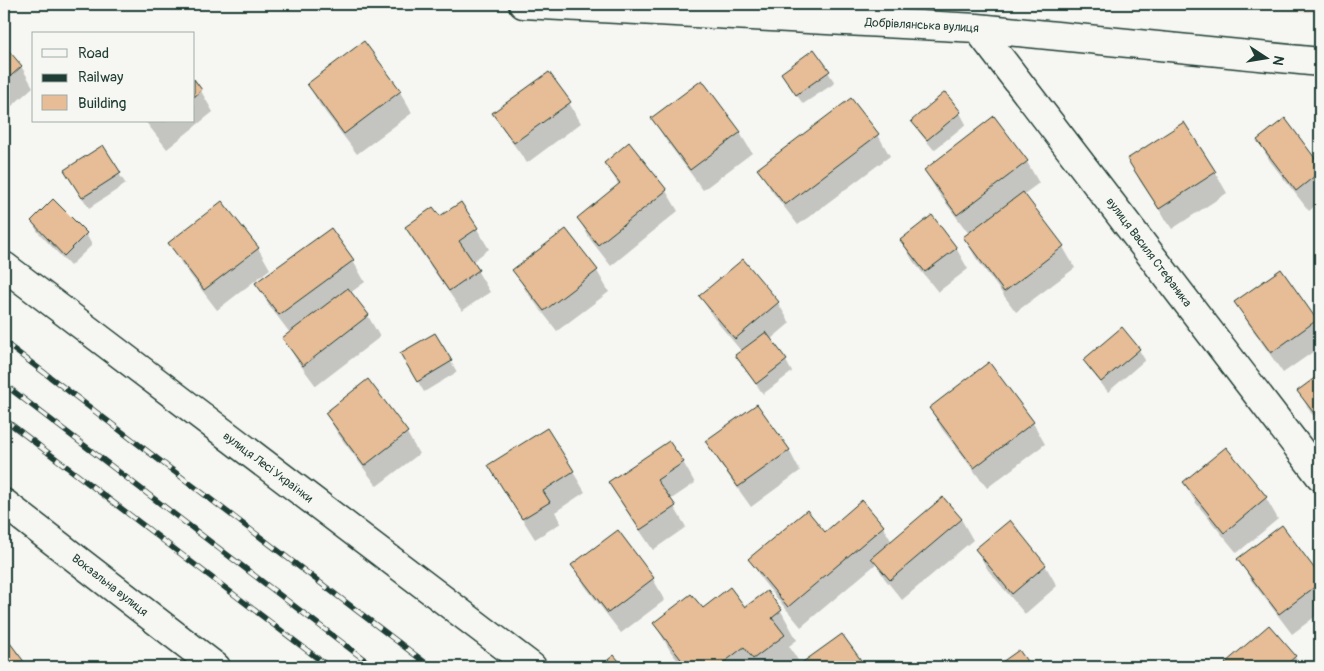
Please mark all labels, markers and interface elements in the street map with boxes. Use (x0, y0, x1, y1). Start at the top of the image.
street label: Добрівлянська вулиця (864, 15, 980, 36)
legend (32, 32, 195, 122)
north arrow (1242, 32, 1292, 82)
text: Road (78, 44, 109, 63)
text: N (1269, 54, 1288, 67)
text: Railway (78, 68, 124, 87)
text: Building (78, 94, 126, 113)
street label: вулиця Василя Стефаника (1102, 195, 1195, 310)
street label: вулиця Лесі Українки (220, 429, 316, 506)
street label: Вокзальна вулиця (69, 551, 151, 620)

